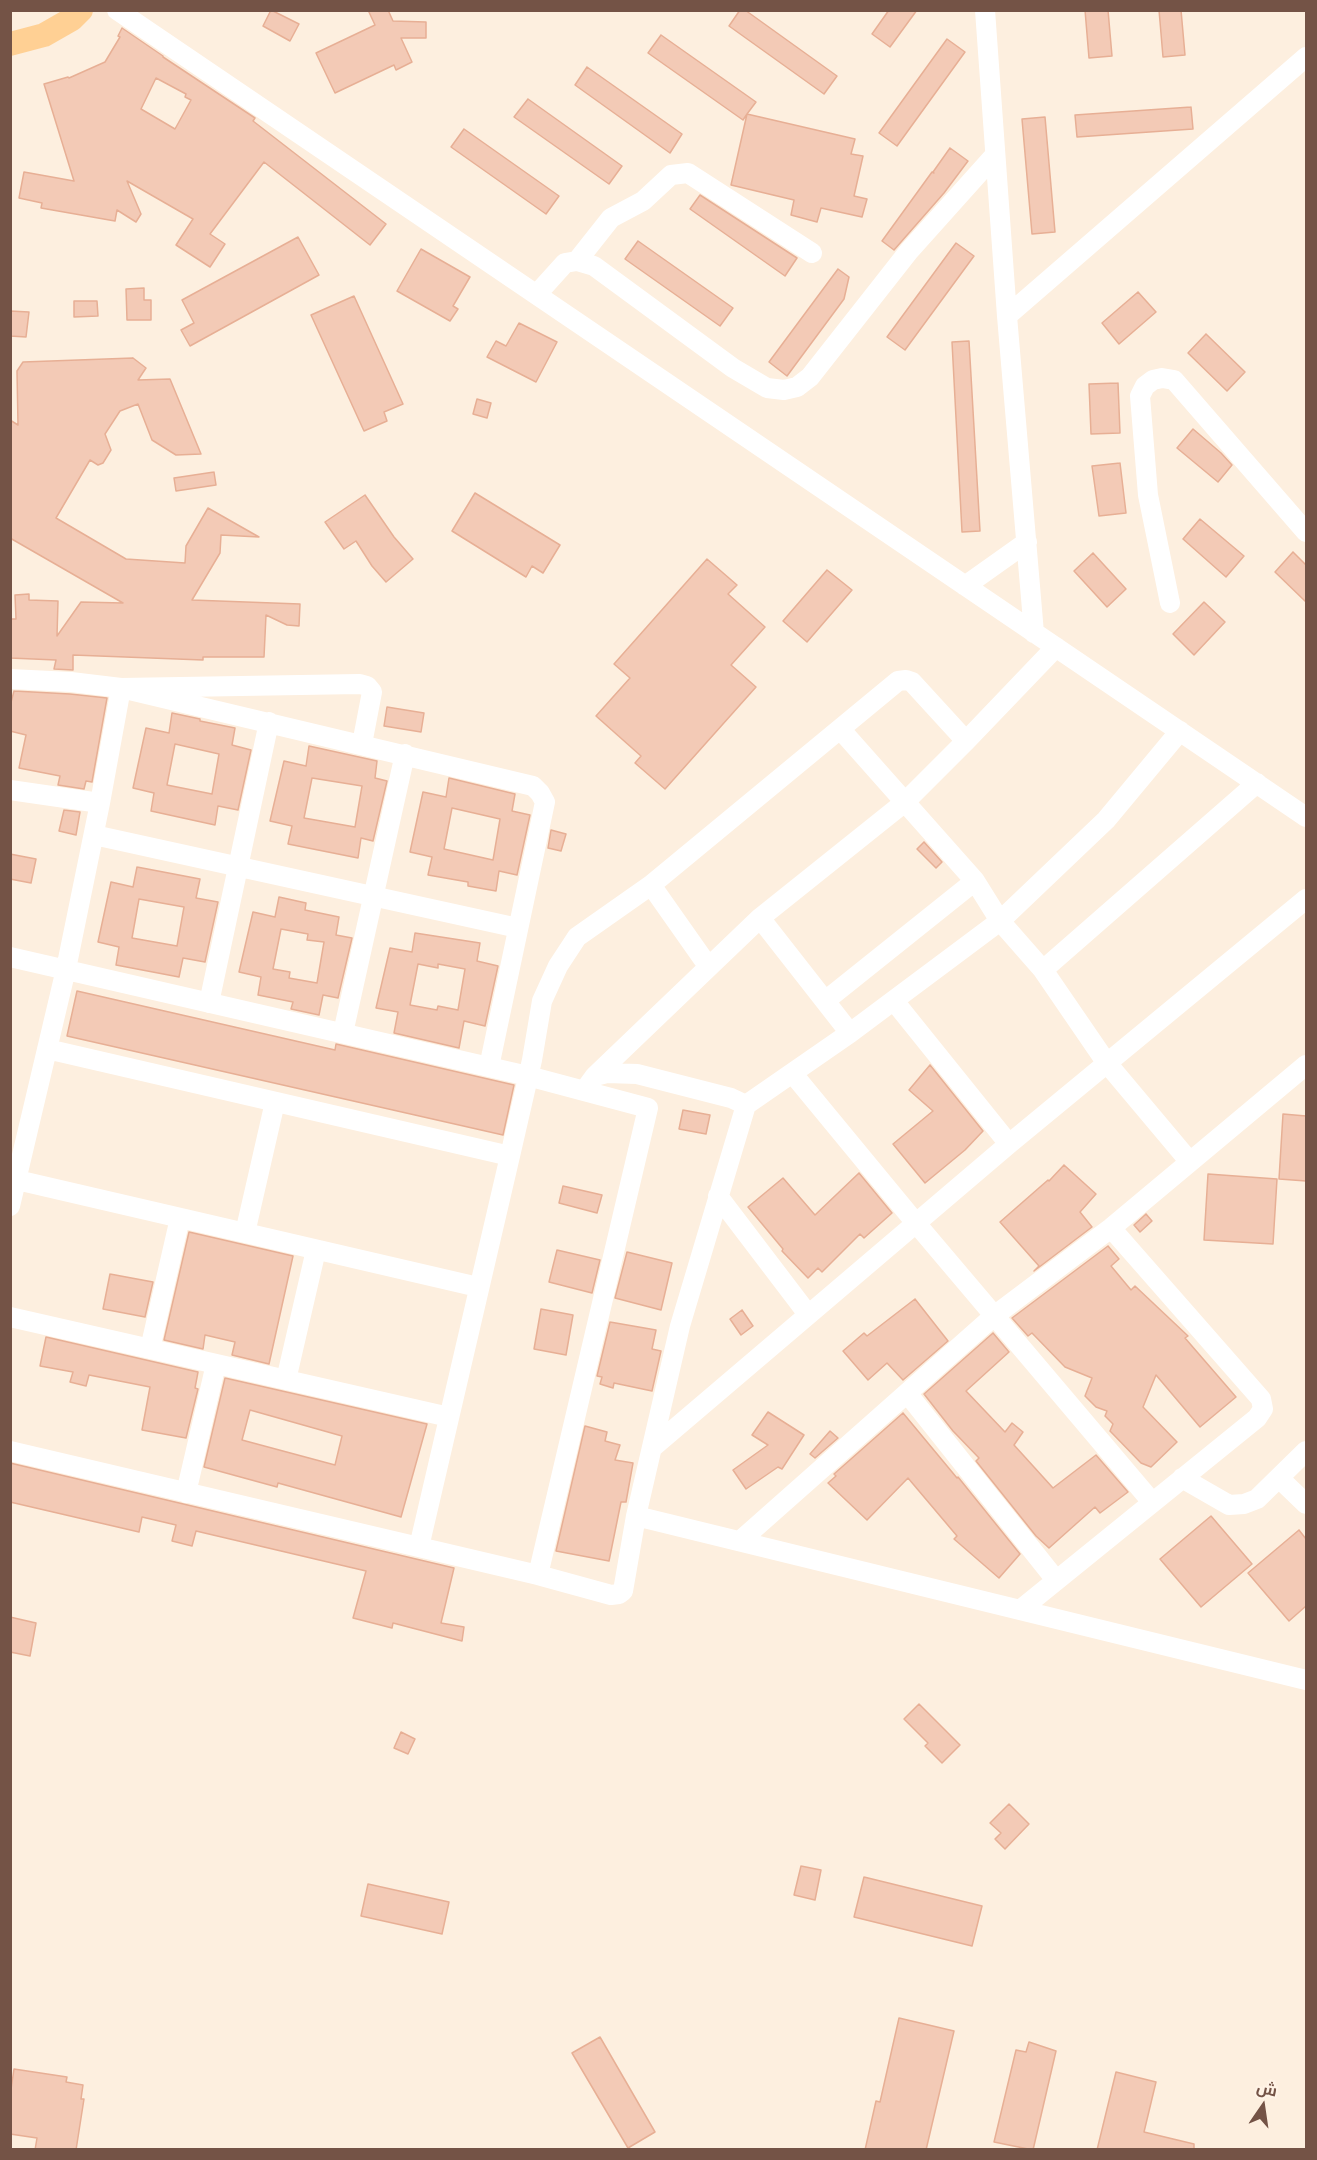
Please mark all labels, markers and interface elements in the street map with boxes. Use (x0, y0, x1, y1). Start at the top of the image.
north arrow (1233, 2076, 1293, 2136)
text: ش (1255, 2076, 1279, 2101)

